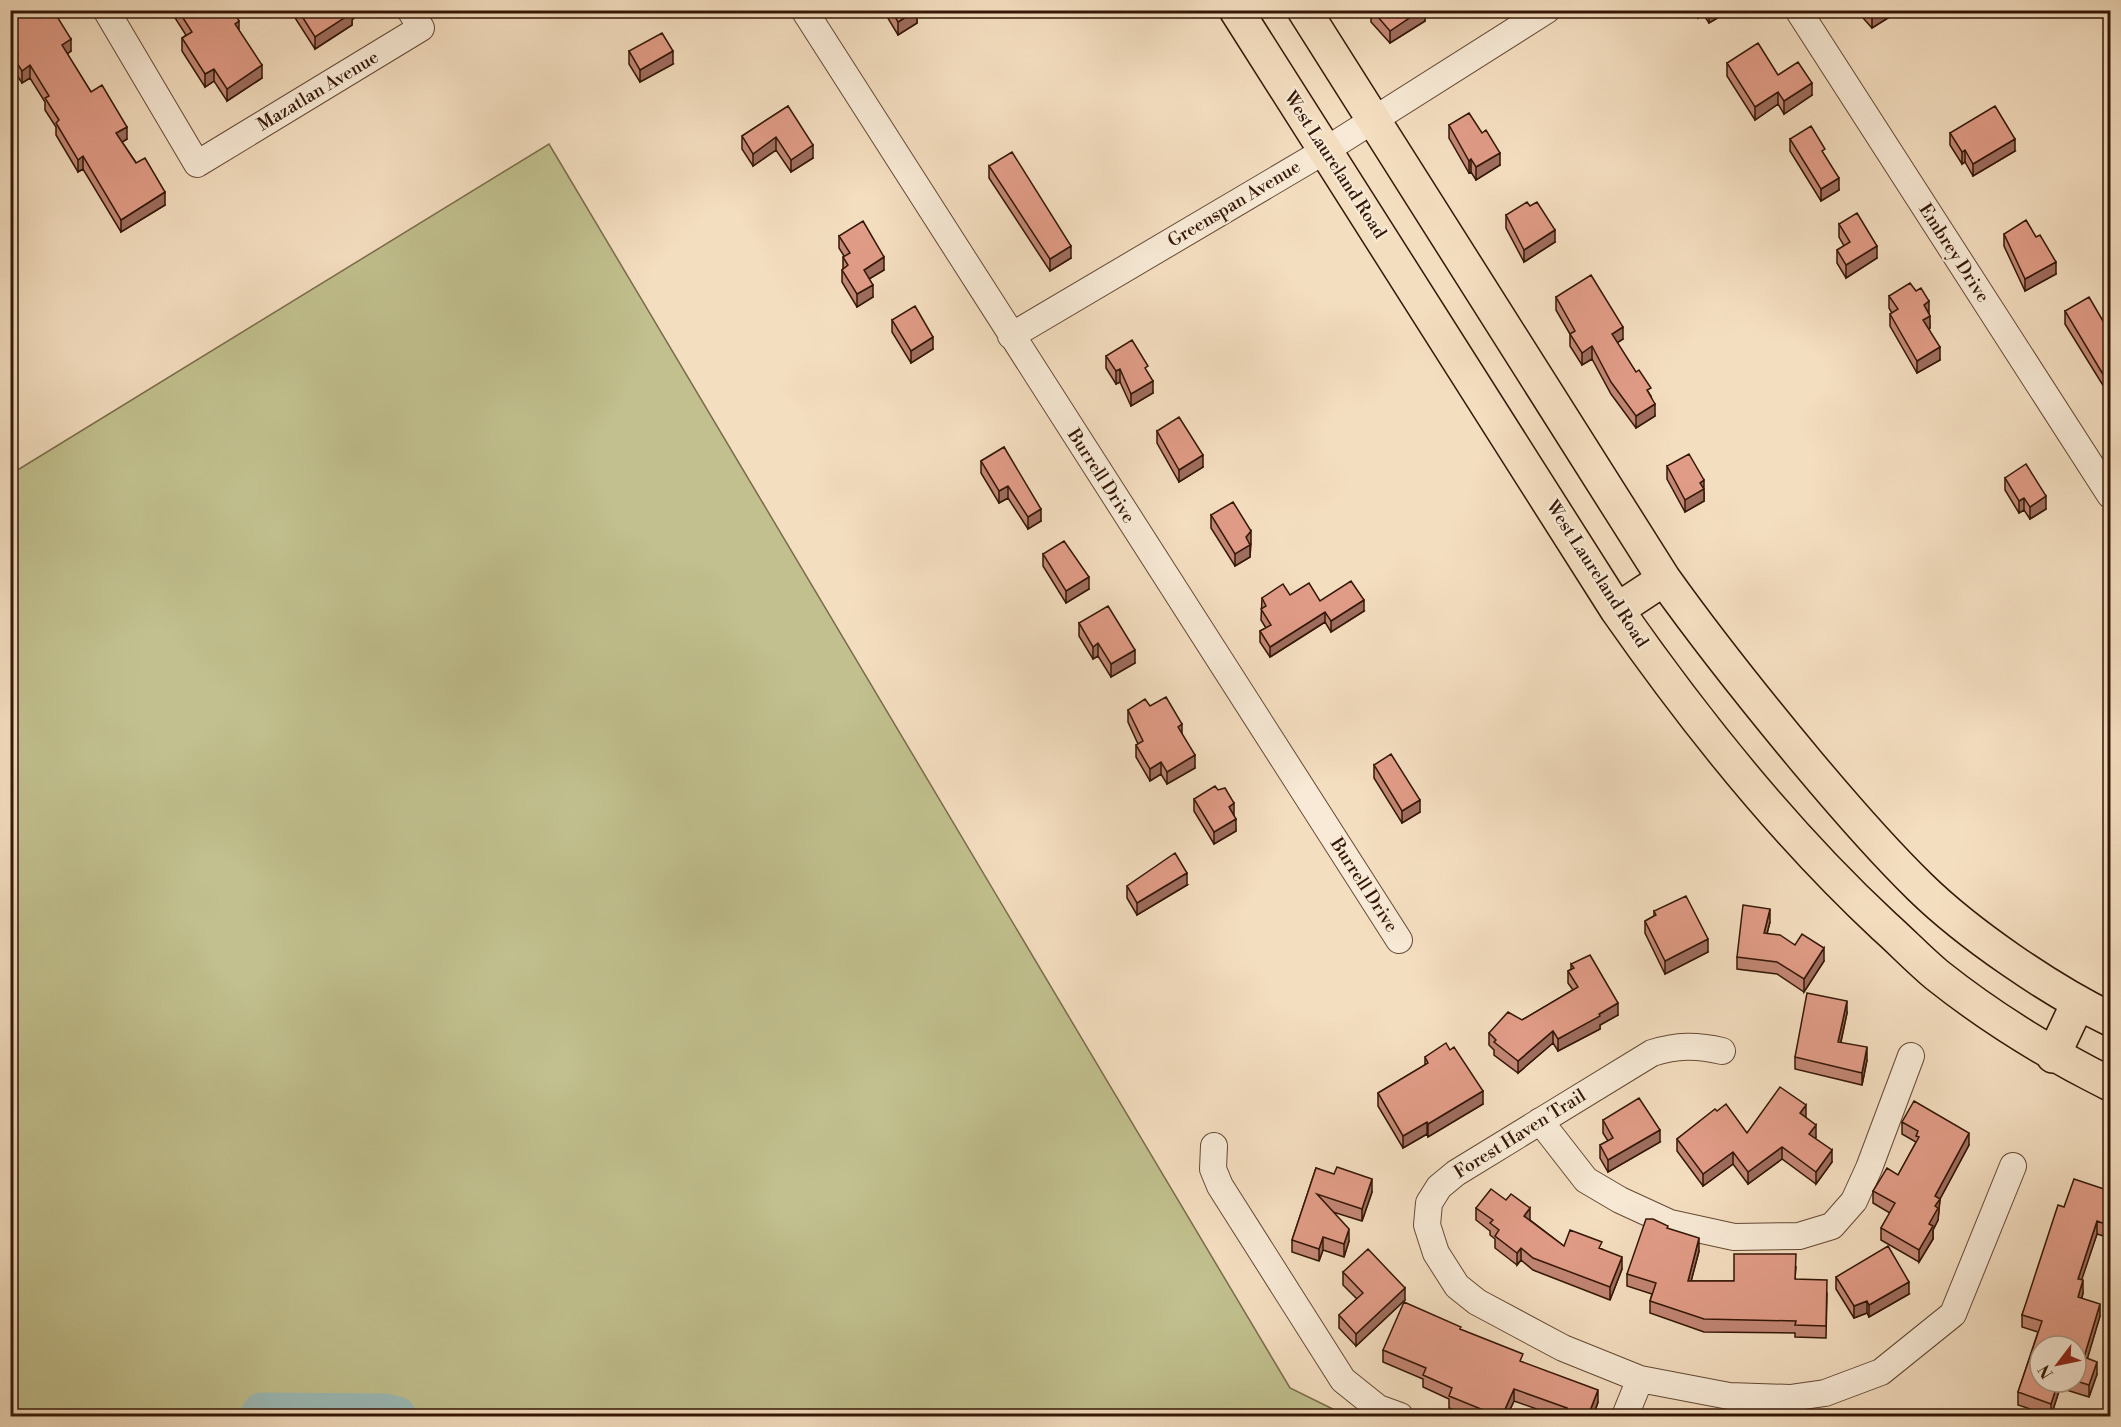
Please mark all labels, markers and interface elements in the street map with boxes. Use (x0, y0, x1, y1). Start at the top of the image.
street label: Mazatlan Avenue (253, 46, 383, 136)
street label: West Laureland Road (1278, 86, 1392, 244)
street label: Greenspan Avenue (1163, 155, 1305, 253)
street label: Embrey Drive (1913, 199, 1995, 307)
street label: Burrell Drive (1061, 424, 1140, 528)
street label: West Laureland Road (1540, 495, 1654, 653)
street label: Burrell Drive (1324, 833, 1403, 937)
street label: Forest Haven Trail (1450, 1084, 1591, 1184)
north arrow (2028, 1334, 2088, 1394)
text: N (2034, 1360, 2058, 1382)

